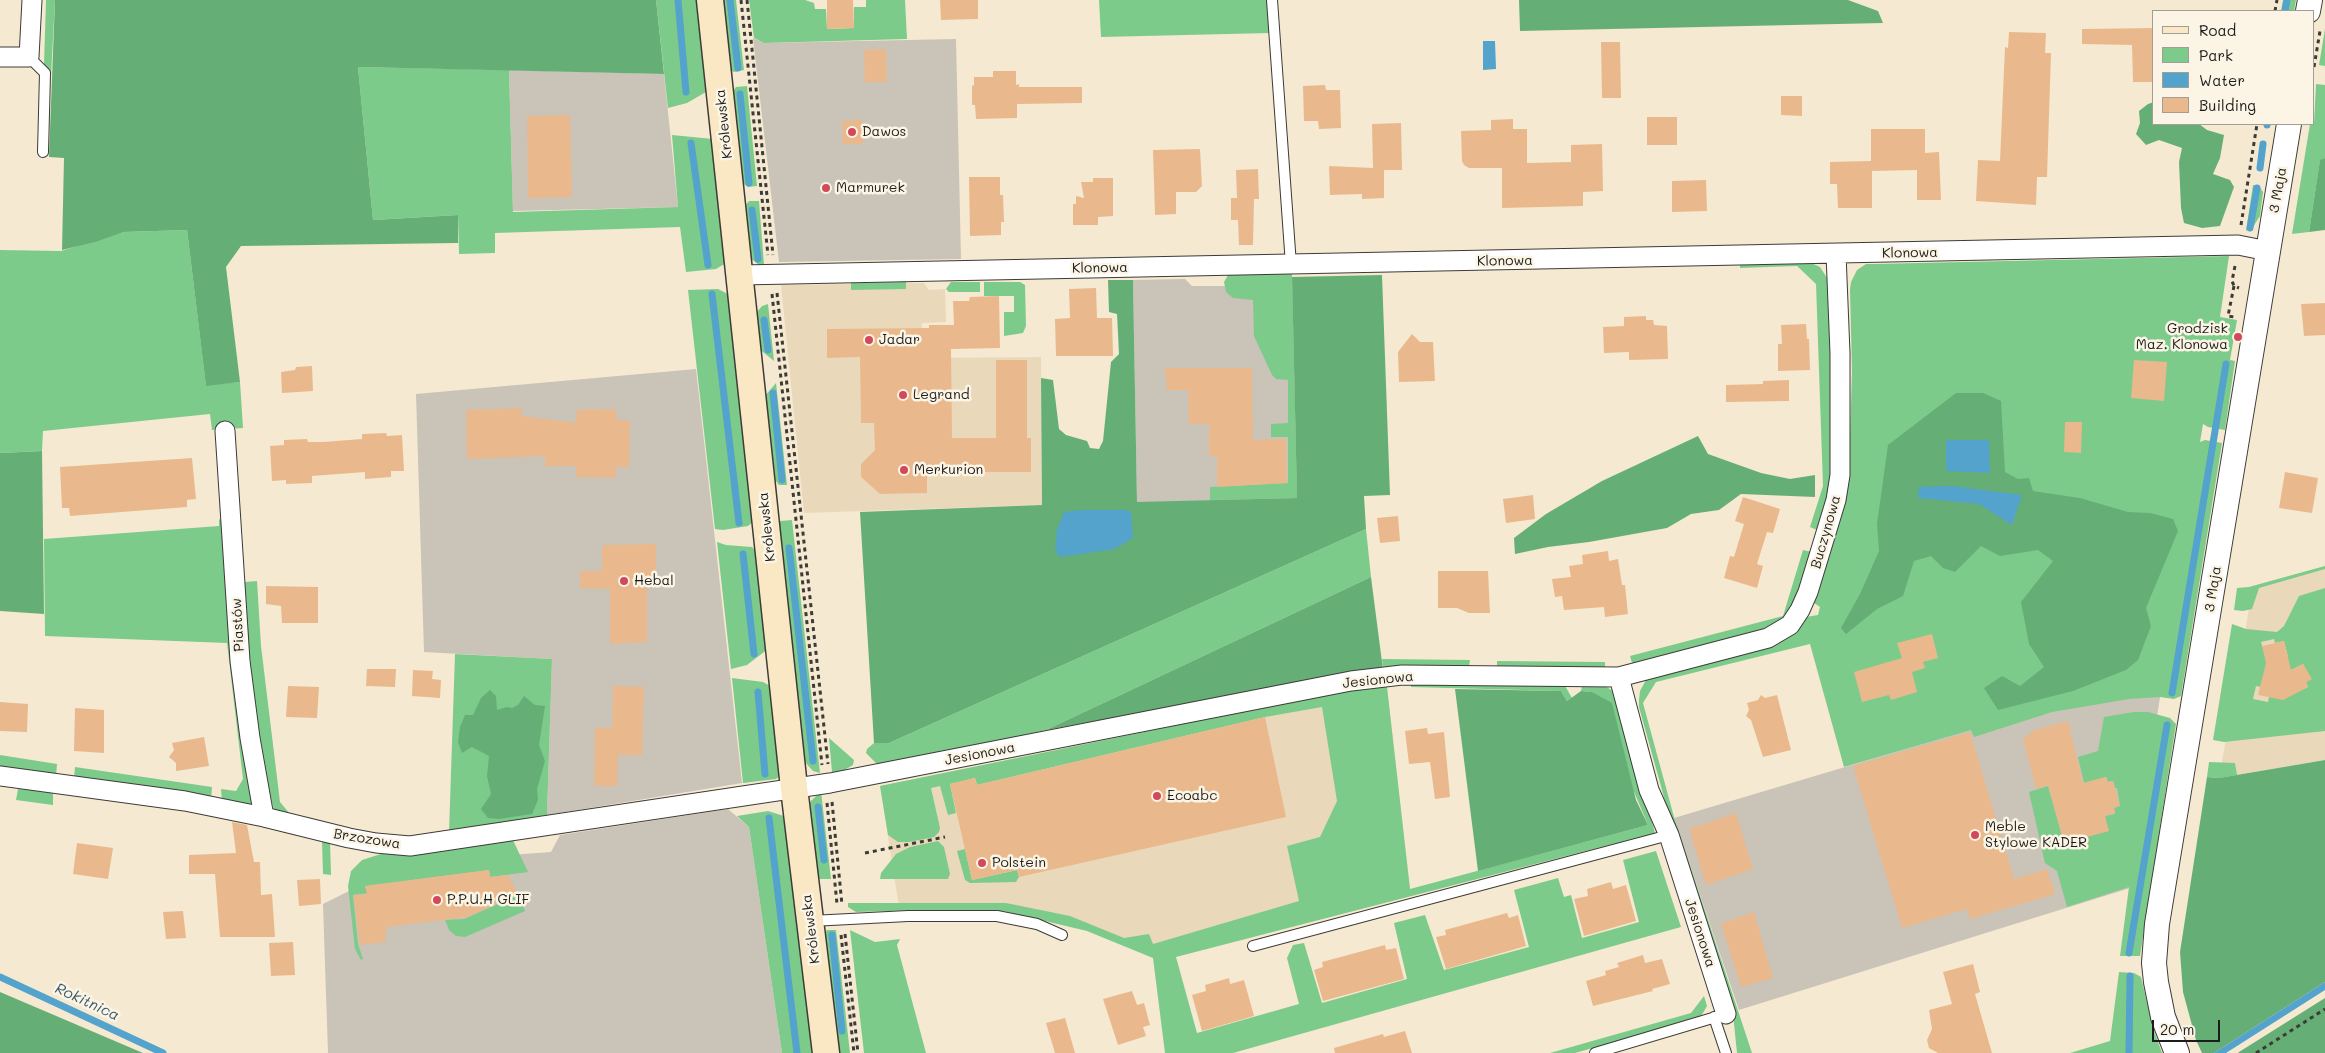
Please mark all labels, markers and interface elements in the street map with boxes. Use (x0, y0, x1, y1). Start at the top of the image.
legend (2152, 10, 2315, 125)
text: Road (2199, 20, 2236, 40)
text: Park (2199, 45, 2233, 65)
text: Water (2199, 70, 2245, 90)
street label: Królewska (712, 88, 736, 160)
text: Building (2199, 95, 2256, 115)
place label: Dawos (862, 124, 906, 140)
marker: Dawos (846, 126, 858, 138)
street label: 3 Maja (2266, 166, 2290, 214)
place label: Marmurek (836, 180, 905, 196)
marker: Marmurek (820, 182, 832, 194)
street label: Klonowa (1882, 244, 1938, 262)
street label: Klonowa (1477, 252, 1533, 270)
street label: Klonowa (1072, 259, 1128, 277)
place label: Grodzisk Maz. Klonowa (2136, 321, 2228, 354)
marker: Grodzisk Maz. Klonowa (2232, 331, 2244, 343)
place label: Jadar (879, 332, 920, 348)
marker: Jadar (863, 334, 875, 346)
place label: Legrand (913, 387, 970, 403)
marker: Legrand (897, 389, 909, 401)
place label: Merkurion (914, 462, 983, 478)
marker: Merkurion (898, 464, 910, 476)
street label: Królewska (755, 491, 779, 563)
street label: Buczynowa (1808, 493, 1844, 571)
street label: 3 Maja (2201, 565, 2225, 613)
place label: Hebal (634, 573, 674, 589)
marker: Hebal (618, 575, 630, 587)
street label: Piastów (228, 598, 248, 652)
street label: Jesionowa (1342, 668, 1414, 692)
street label: Jesionowa (943, 739, 1017, 769)
place label: Ecoabc (1167, 788, 1217, 804)
marker: Ecoabc (1151, 790, 1163, 802)
place label: Meble Stylowe KADER (1985, 819, 2087, 852)
street label: Brzozowa (332, 825, 402, 853)
marker: Meble Stylowe KADER (1969, 829, 1981, 841)
place label: Polstein (992, 855, 1046, 871)
marker: Polstein (976, 857, 988, 869)
place label: P.P.U.H GLIF (447, 892, 529, 908)
street label: Królewska (798, 893, 824, 965)
marker: P.P.U.H GLIF (431, 894, 443, 906)
street label: Jesionowa (1681, 896, 1719, 970)
water label: Rokitnica (52, 979, 122, 1025)
scale bar (2155, 1010, 2222, 1042)
text: 20 m (2160, 1019, 2194, 1039)

